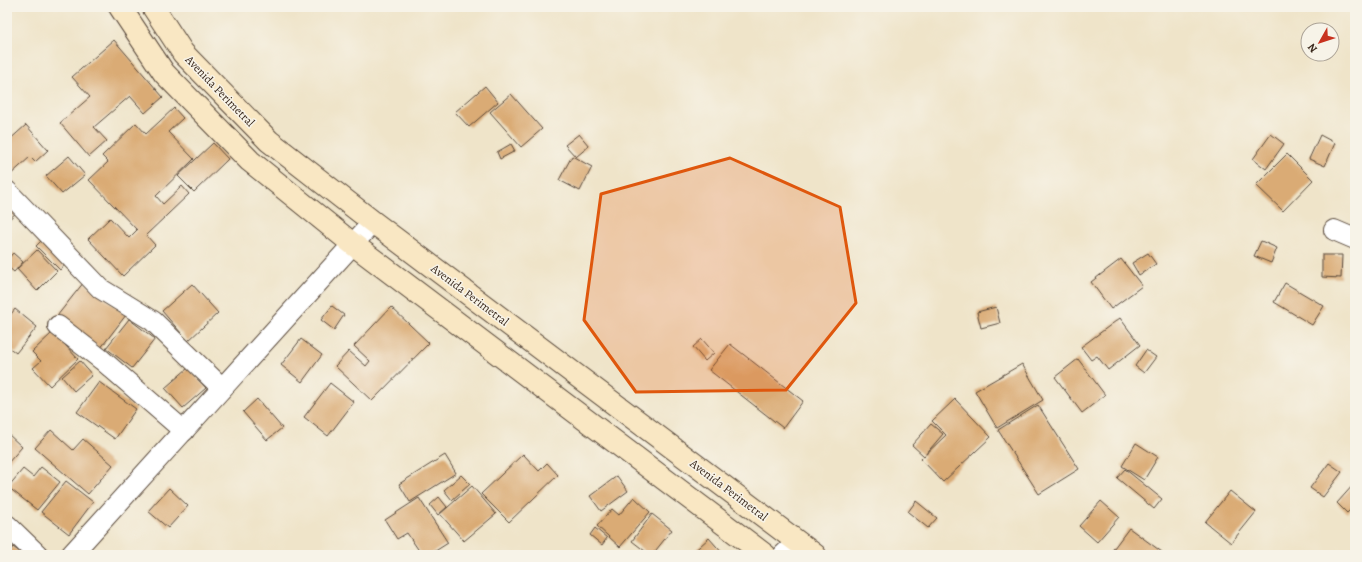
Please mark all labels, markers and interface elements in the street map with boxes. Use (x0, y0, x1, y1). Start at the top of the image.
north arrow (1300, 22, 1340, 62)
text: N (1304, 40, 1321, 56)
street label: Avenida Perimetral (181, 51, 258, 130)
street label: Avenida Perimetral (427, 260, 512, 330)
street label: Avenida Perimetral (686, 455, 771, 525)

